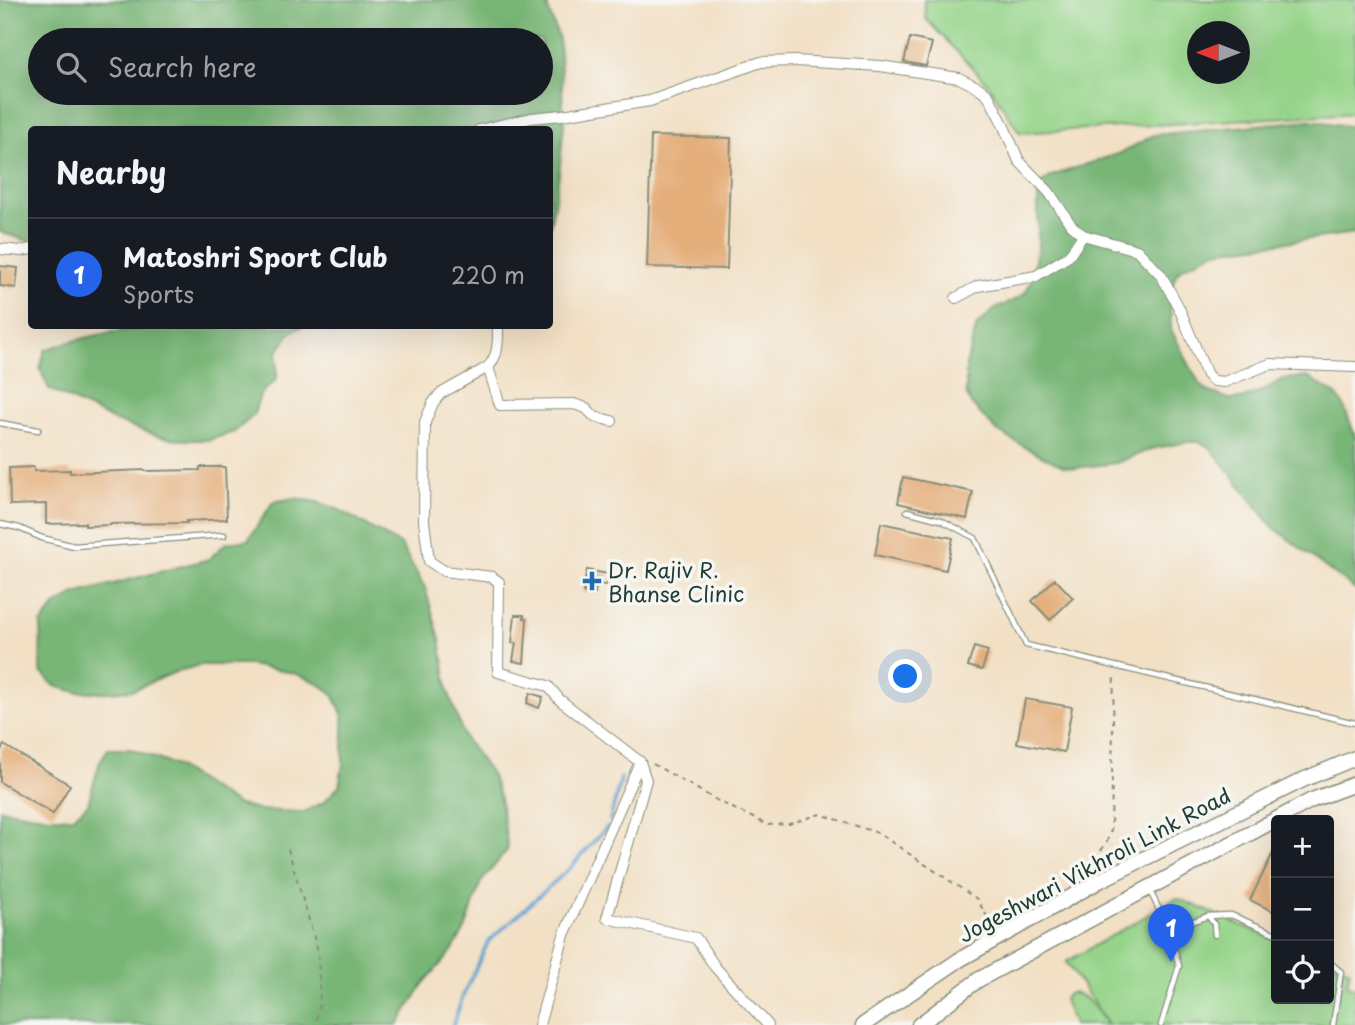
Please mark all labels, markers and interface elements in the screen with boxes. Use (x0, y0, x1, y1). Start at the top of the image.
north arrow (1187, 21, 1250, 84)
search box (28, 28, 553, 105)
text: Search here (108, 47, 257, 86)
icon: search (52, 48, 90, 86)
text: Nearby (56, 149, 166, 194)
text: Matoshri Sport Club (123, 237, 387, 276)
text: 1 (74, 257, 85, 292)
text: 220 m (451, 257, 525, 292)
text: Sports (123, 276, 194, 311)
place label: Dr. Rajiv R. Bhanse Clinic (608, 553, 744, 609)
marker: Dr. Rajiv R. Bhanse Clinic (582, 571, 602, 591)
your location (888, 659, 922, 693)
street label: Jogeshwari Vikhroli Link Road (952, 778, 1236, 950)
map controls (1271, 815, 1334, 1004)
button: + (1271, 815, 1334, 878)
button: − (1271, 878, 1334, 941)
pin: 1 (1148, 904, 1194, 962)
button: locate (1271, 941, 1334, 1004)

